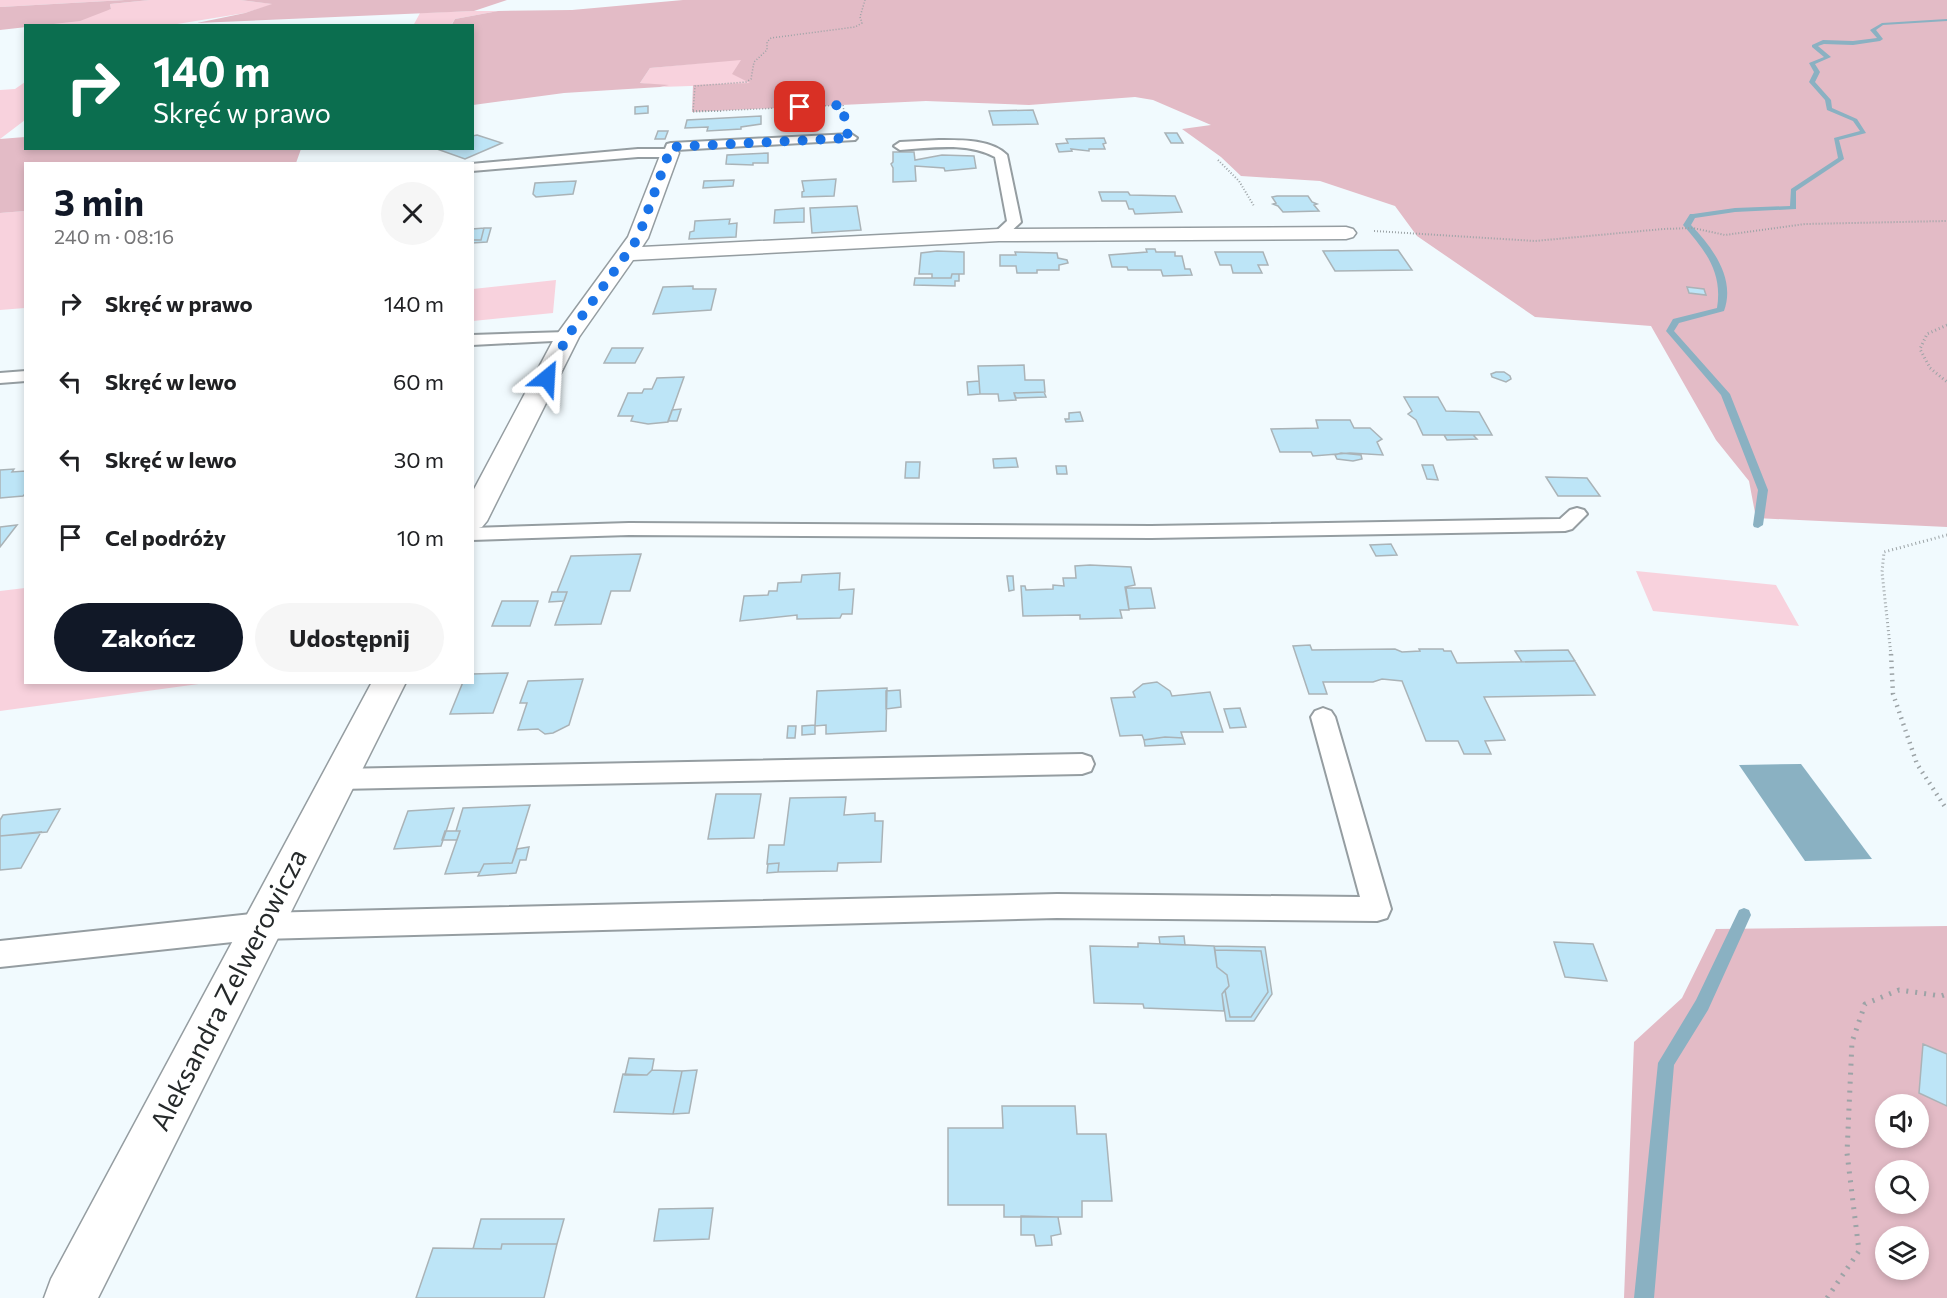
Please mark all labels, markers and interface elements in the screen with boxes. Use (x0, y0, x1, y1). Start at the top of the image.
text: 140 m (153, 44, 270, 96)
icon: right (54, 48, 132, 126)
pin (774, 81, 825, 132)
icon: arrive (783, 90, 816, 123)
text: Skręć w prawo (153, 96, 331, 129)
text: 3 min (54, 179, 144, 223)
button: close (381, 182, 444, 245)
text: 240 m · 08:16 (54, 224, 174, 248)
icon: right (54, 287, 87, 320)
text: Skręć w prawo (105, 290, 253, 317)
text: 140 m (384, 290, 444, 317)
position arrow (515, 346, 579, 410)
icon: left (54, 365, 87, 398)
text: Skręć w lewo (105, 368, 237, 395)
text: 60 m (393, 368, 444, 395)
icon: left (54, 443, 87, 476)
text: Skręć w lewo (105, 446, 237, 473)
text: 30 m (394, 446, 444, 473)
icon: arrive (54, 521, 87, 554)
text: Cel podróży (105, 524, 226, 551)
text: 10 m (397, 524, 444, 551)
button: Zakończ (54, 603, 243, 672)
button: Udostępnij (255, 603, 444, 672)
street label: Aleksandra Zelwerowicza (142, 843, 313, 1136)
map controls (1875, 1094, 1929, 1280)
button: sound (1875, 1094, 1929, 1148)
button: search (1875, 1160, 1929, 1214)
button: layers (1875, 1226, 1929, 1280)

